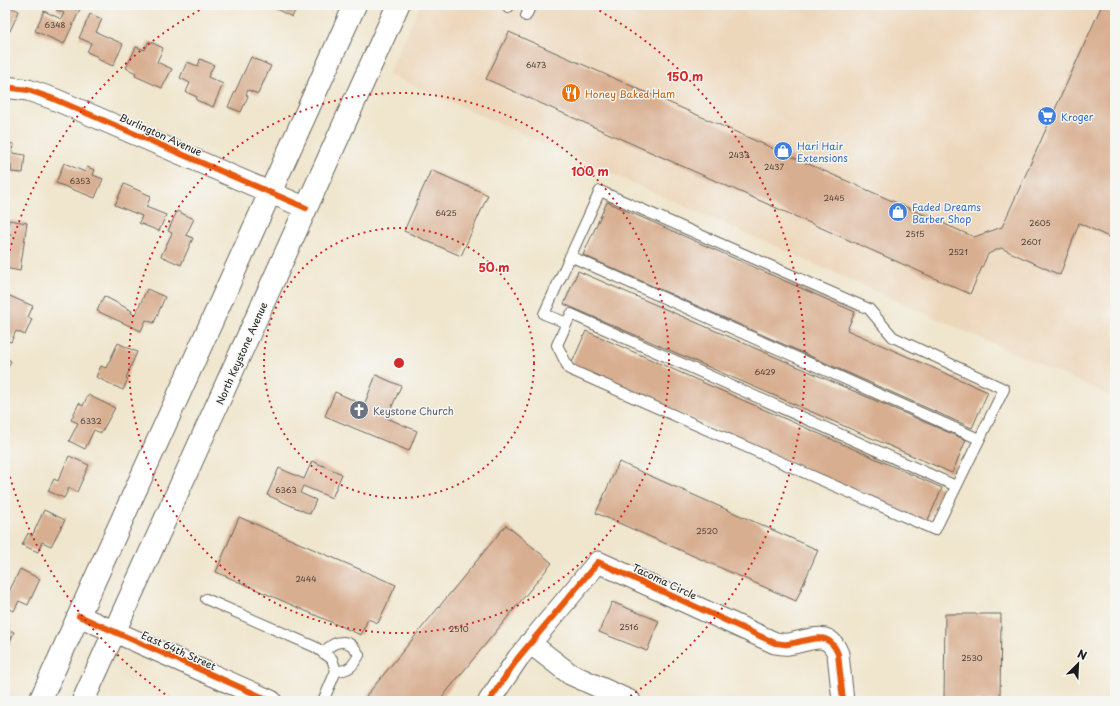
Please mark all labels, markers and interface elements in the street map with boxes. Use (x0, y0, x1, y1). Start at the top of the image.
house number: 6348 (45, 19, 65, 31)
house number: 6473 (526, 59, 546, 71)
text: 150 m (667, 67, 703, 85)
restaurant icon: Honey Baked Ham (560, 82, 582, 104)
place label: Honey Baked Ham (585, 86, 675, 101)
supermarket icon: Kroger (1036, 105, 1058, 127)
street label: Burlington Avenue (117, 109, 205, 159)
place label: Kroger (1061, 109, 1094, 124)
place label: Hari Hair Extensions (797, 138, 848, 165)
shop icon: Hari Hair Extensions (772, 140, 794, 162)
house number: 2433 (729, 149, 749, 161)
house number: 2437 (764, 161, 784, 173)
text: 100 m (571, 162, 609, 180)
house number: 6353 (69, 175, 91, 187)
house number: 2445 (824, 192, 844, 204)
place label: Faded Dreams Barber Shop (912, 199, 981, 226)
shop icon: Faded Dreams Barber Shop (887, 201, 909, 223)
house number: 6425 (435, 207, 457, 219)
house number: 2605 (1029, 217, 1051, 229)
house number: 2515 (906, 228, 924, 240)
house number: 2601 (1021, 236, 1042, 248)
house number: 2521 (948, 246, 968, 258)
text: 50 m (478, 258, 510, 276)
street label: North Keystone Avenue (212, 299, 272, 407)
centre of rings (392, 356, 406, 370)
house number: 6429 (755, 366, 776, 378)
church icon: Keystone Church (348, 399, 370, 421)
place label: Keystone Church (373, 403, 454, 419)
house number: 6332 (80, 415, 102, 427)
house number: 6363 (275, 484, 297, 496)
house number: 2520 (696, 525, 718, 537)
street label: Tacoma Circle (630, 559, 700, 603)
house number: 2444 (296, 573, 317, 585)
house number: 2516 (619, 621, 639, 633)
house number: 2510 (449, 623, 469, 635)
street label: East 64th Street (139, 627, 219, 673)
north arrow (1058, 644, 1098, 684)
text: N (1075, 645, 1090, 664)
house number: 2530 (961, 652, 983, 664)

